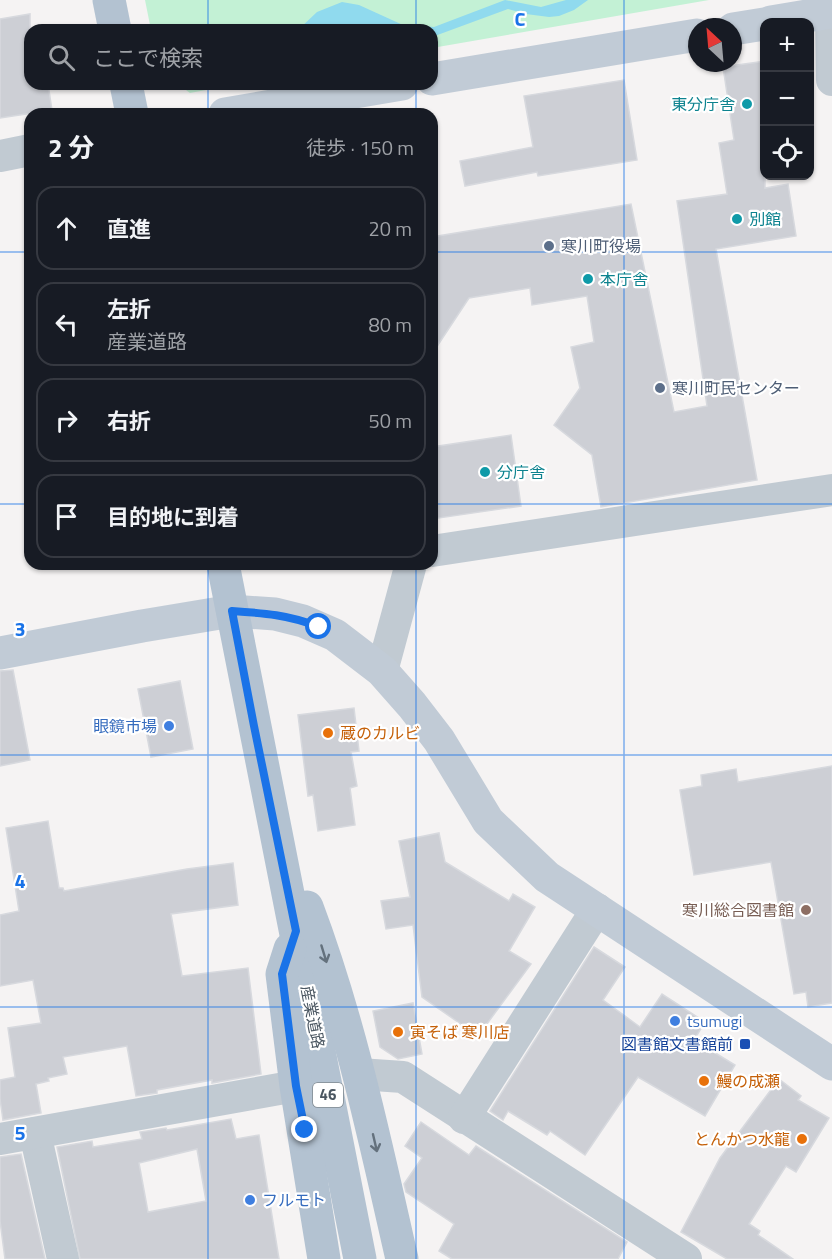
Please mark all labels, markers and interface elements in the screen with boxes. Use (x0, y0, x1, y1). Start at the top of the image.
text: C (515, 3, 526, 34)
north arrow (688, 18, 742, 72)
map controls (760, 18, 814, 180)
button: + (760, 18, 814, 72)
search box (24, 24, 438, 90)
icon: search (45, 41, 78, 74)
text: ここで検索 (93, 41, 203, 75)
button: − (760, 72, 814, 126)
place label: 東分庁舎 (671, 92, 735, 116)
marker: 東分庁舎 (740, 97, 754, 111)
button: locate (760, 126, 814, 180)
text: 2 分 (48, 128, 94, 167)
text: 徒歩 · 150 m (306, 132, 414, 163)
place label: 別館 (749, 207, 781, 231)
icon: ahead (50, 212, 83, 245)
text: 直進 (107, 212, 151, 246)
marker: 別館 (730, 212, 744, 226)
text: 20 m (368, 213, 412, 244)
place label: 寒川町役場 (561, 234, 641, 258)
marker: 寒川町役場 (542, 239, 556, 253)
place label: 本庁舎 (600, 267, 648, 291)
marker: 本庁舎 (581, 272, 595, 286)
text: 左折 (107, 292, 151, 326)
icon: left (50, 308, 83, 341)
text: 80 m (368, 309, 412, 340)
text: 産業道路 (107, 326, 187, 357)
place label: 寒川町民センター (672, 376, 800, 400)
marker: 寒川町民センター (653, 381, 667, 395)
icon: right (50, 404, 83, 437)
text: 右折 (107, 404, 151, 438)
text: 50 m (368, 405, 412, 436)
place label: 分庁舎 (497, 460, 545, 484)
marker: 分庁舎 (478, 465, 492, 479)
icon: arrive (50, 500, 83, 533)
text: 目的地に到着 (107, 500, 239, 534)
text: 3 (14, 613, 26, 644)
route start (305, 613, 331, 639)
place label: 眼鏡市場 (93, 714, 157, 738)
marker: 眼鏡市場 (162, 719, 176, 733)
place label: 蔵のカルビ (340, 721, 420, 745)
marker: 蔵のカルビ (321, 726, 335, 740)
text: 4 (14, 865, 26, 896)
place label: 寒川総合図書館 (682, 898, 794, 922)
marker: 寒川総合図書館 (799, 903, 813, 917)
one-way arrow (320, 944, 331, 963)
street label: 産業道路 (295, 983, 331, 1051)
place label: tsumugi (687, 1009, 742, 1033)
marker: tsumugi (668, 1014, 682, 1028)
place label: 寅そば 寒川店 (410, 1020, 510, 1044)
marker: 寅そば 寒川店 (391, 1025, 405, 1039)
place label: 図書館文書館前 (621, 1032, 733, 1056)
marker: 図書館文書館前 (738, 1037, 752, 1051)
place label: 鰻の成瀬 (716, 1069, 780, 1093)
marker: 鰻の成瀬 (697, 1074, 711, 1088)
road number: 46 (313, 1083, 343, 1107)
route end (291, 1116, 317, 1142)
text: 5 (14, 1117, 26, 1148)
place label: とんかつ水龍 (694, 1127, 790, 1151)
marker: とんかつ水龍 (795, 1132, 809, 1146)
one-way arrow (370, 1133, 382, 1152)
place label: フルモト (262, 1188, 326, 1212)
marker: フルモト (243, 1193, 257, 1207)

